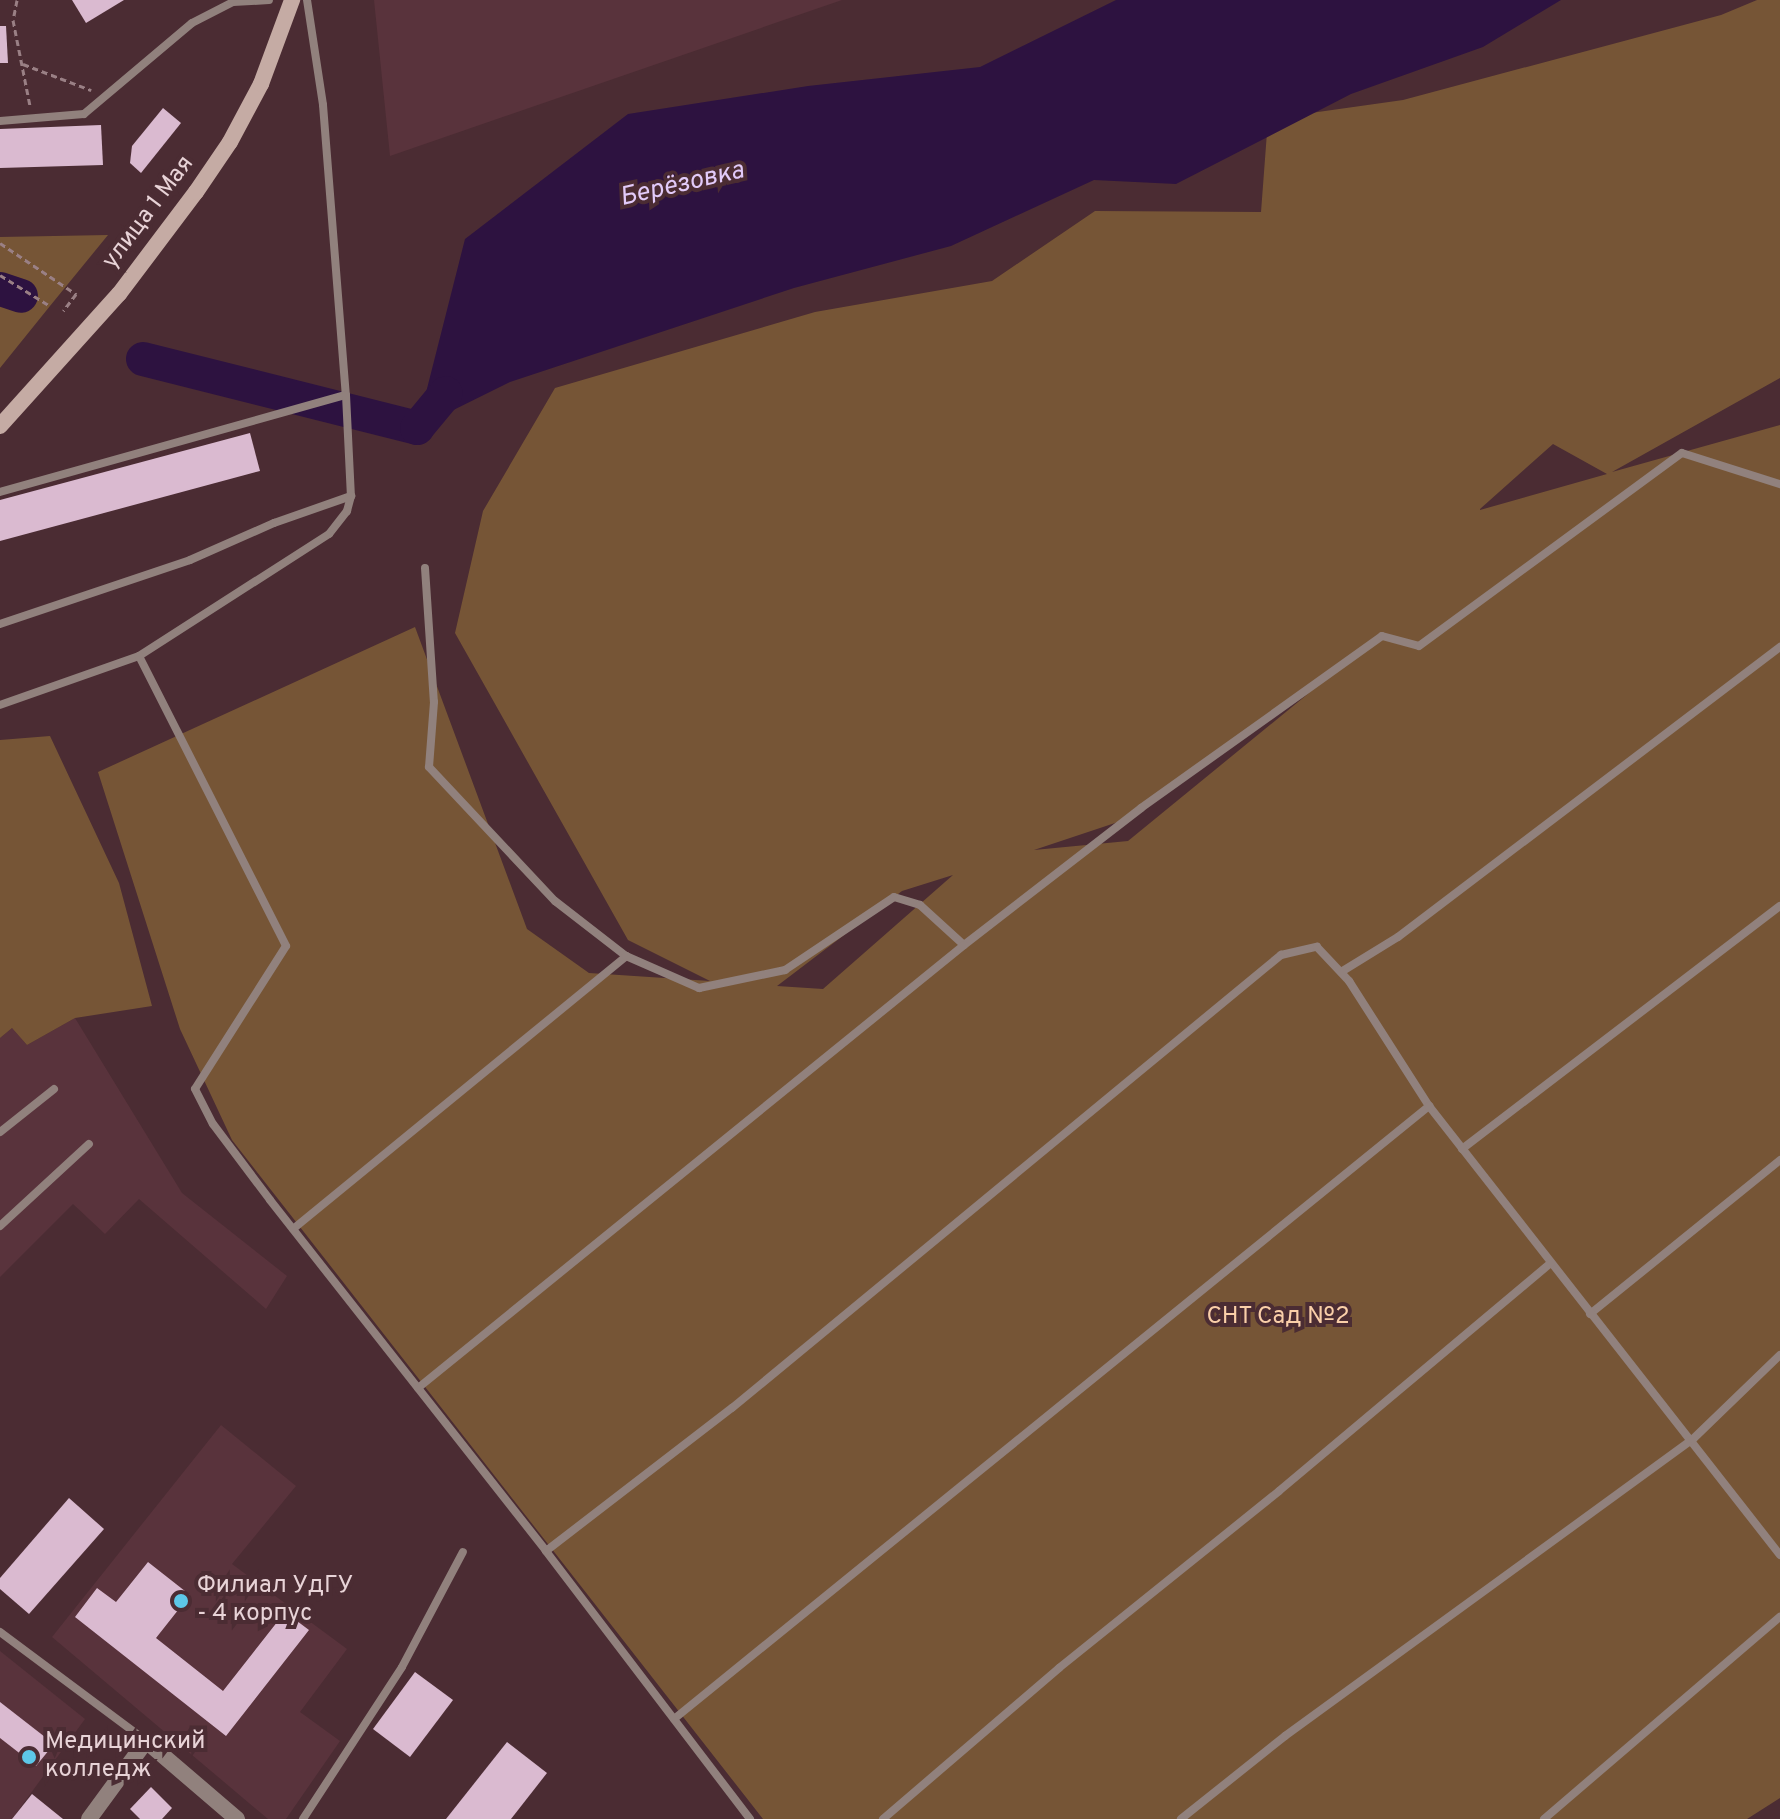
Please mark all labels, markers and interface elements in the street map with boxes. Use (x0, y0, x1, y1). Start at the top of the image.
street label: улица 1 Мая (97, 151, 201, 275)
water label: Берёзовка (617, 156, 747, 214)
park label: СНТ Сад №2 (1206, 1304, 1350, 1332)
place label: Филиал УдГУ - 4 корпус (197, 1573, 353, 1629)
marker: Филиал УдГУ - 4 корпус (172, 1592, 190, 1610)
place label: Медицинский колледж (45, 1729, 205, 1785)
marker: Медицинский колледж (20, 1748, 38, 1766)

